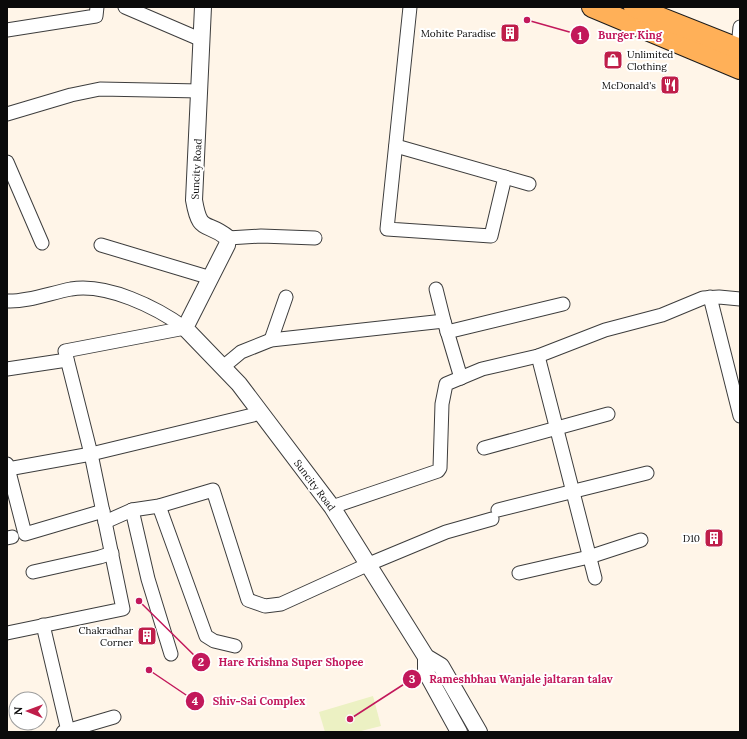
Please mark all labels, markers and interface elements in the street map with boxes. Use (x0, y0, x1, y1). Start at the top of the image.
building icon: Mohite Paradise (499, 22, 521, 44)
callout: Burger King (570, 24, 670, 47)
place label: Mohite Paradise (421, 27, 497, 40)
text: 1 (578, 28, 583, 43)
text: Burger King (598, 28, 663, 42)
place label: Unlimited Clothing (627, 48, 673, 73)
shop icon: Unlimited Clothing (602, 49, 624, 71)
restaurant icon: McDonald's (659, 74, 681, 96)
place label: McDonald's (602, 79, 656, 92)
street label: Suncity Road (188, 138, 205, 200)
street label: Suncity Road (291, 457, 338, 514)
building icon: D10 (703, 527, 725, 549)
place label: D10 (683, 532, 700, 545)
place label: Chakradhar Corner (79, 624, 134, 649)
building icon: Chakradhar Corner (136, 625, 158, 647)
callout: Hare Krishna Super Shopee (191, 650, 372, 673)
text: 2 (198, 654, 204, 669)
text: Hare Krishna Super Shopee (218, 655, 364, 669)
callout: Rameshbhau Wanjale jaltaran talav (402, 667, 621, 690)
text: 3 (409, 671, 416, 686)
text: Rameshbhau Wanjale jaltaran talav (429, 672, 613, 686)
callout: Shiv-Sai Complex (185, 689, 313, 712)
north arrow (8, 691, 48, 731)
text: 4 (192, 693, 199, 708)
text: Shiv-Sai Complex (213, 694, 305, 708)
text: N (11, 706, 25, 715)

